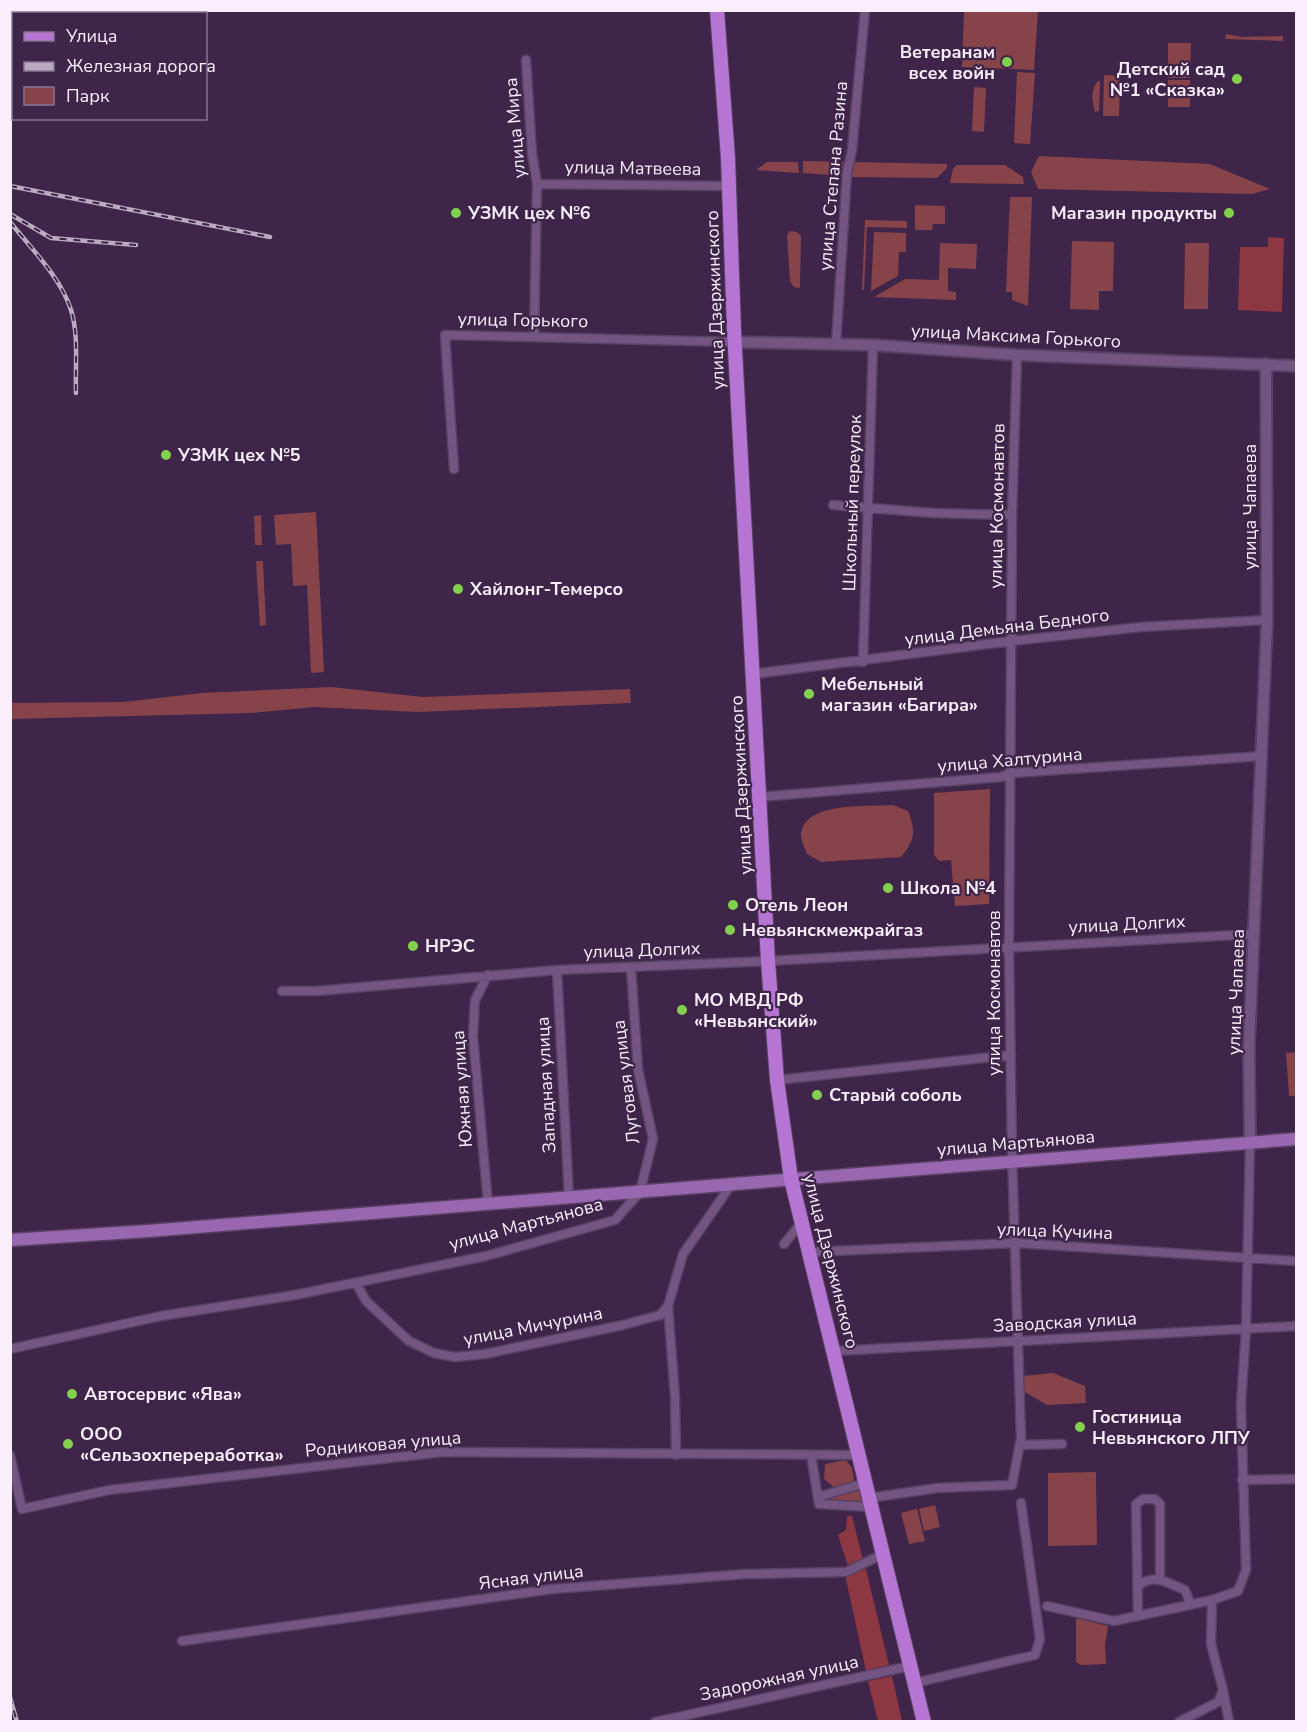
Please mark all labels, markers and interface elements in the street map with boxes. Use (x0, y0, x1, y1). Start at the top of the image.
legend (12, 12, 207, 120)
text: Улица (65, 24, 117, 48)
place label: Ветеранам всех войн (900, 40, 995, 85)
text: Железная дорога (66, 54, 216, 78)
marker: Ветеранам всех войн (1000, 55, 1014, 69)
place label: Детский сад №1 «Сказка» (1110, 57, 1225, 102)
marker: Детский сад №1 «Сказка» (1230, 72, 1244, 86)
street label: улица Мира (499, 77, 531, 179)
street label: улица Степана Разина (813, 80, 853, 272)
text: Парк (66, 84, 110, 108)
street label: улица Матвеева (564, 155, 702, 181)
place label: УЗМК цех №6 (467, 201, 591, 225)
place label: Магазин продукты (1051, 201, 1217, 225)
marker: УЗМК цех №6 (449, 206, 463, 220)
marker: Магазин продукты (1222, 206, 1236, 220)
street label: улица Дзержинского (700, 210, 730, 390)
street label: улица Горького (457, 307, 589, 333)
street label: улица Максима Горького (910, 319, 1122, 353)
street label: Школьный переулок (837, 414, 867, 592)
street label: улица Космонавтов (984, 423, 1010, 589)
place label: УЗМК цех №5 (177, 443, 301, 467)
street label: улица Чапаева (1238, 444, 1262, 570)
marker: УЗМК цех №5 (159, 448, 173, 462)
place label: Хайлонг-Темерсо (469, 577, 623, 601)
marker: Хайлонг-Темерсо (451, 582, 465, 596)
street label: улица Демьяна Бедного (903, 603, 1111, 651)
place label: Мебельный магазин «Багира» (821, 672, 978, 717)
marker: Мебельный магазин «Багира» (802, 687, 816, 701)
street label: улица Дзержинского (724, 695, 758, 875)
street label: улица Халтурина (936, 742, 1084, 778)
place label: Школа №4 (900, 876, 996, 900)
marker: Школа №4 (881, 881, 895, 895)
place label: Отель Леон (745, 893, 848, 917)
marker: Отель Леон (726, 898, 740, 912)
street label: улица Долгих (1068, 909, 1186, 939)
street label: улица Космонавтов (982, 910, 1006, 1076)
place label: Невьянскмежрайгаз (742, 918, 923, 942)
marker: Невьянскмежрайгаз (723, 923, 737, 937)
street label: улица Чапаева (1222, 929, 1250, 1055)
place label: НРЭС (425, 934, 475, 958)
street label: улица Долгих (583, 936, 701, 964)
marker: НРЭС (406, 939, 420, 953)
place label: МО МВД РФ «Невьянский» (694, 988, 818, 1033)
marker: МО МВД РФ «Невьянский» (675, 1003, 689, 1017)
street label: Западная улица (530, 1016, 562, 1154)
street label: Луговая улица (606, 1019, 646, 1145)
street label: Южная улица (446, 1030, 478, 1148)
place label: Старый соболь (829, 1083, 962, 1107)
marker: Старый соболь (810, 1088, 824, 1102)
street label: улица Мартьянова (936, 1124, 1096, 1162)
street label: улица Дзержинского (798, 1171, 864, 1351)
street label: улица Мартьянова (446, 1192, 606, 1256)
street label: улица Кучина (997, 1217, 1113, 1245)
street label: улица Мичурина (461, 1301, 605, 1351)
street label: Заводская улица (992, 1306, 1138, 1338)
place label: Автосервис «Ява» (84, 1382, 242, 1406)
marker: Автосервис «Ява» (65, 1387, 79, 1401)
place label: Гостиница Невьянского ЛПУ (1092, 1405, 1251, 1450)
marker: Гостиница Невьянского ЛПУ (1073, 1420, 1087, 1434)
place label: ООО «Сельзохпереработка» (80, 1422, 284, 1467)
street label: Родниковая улица (304, 1425, 462, 1463)
marker: ООО «Сельзохпереработка» (61, 1437, 75, 1451)
street label: Ясная улица (477, 1559, 585, 1595)
street label: Задорожная улица (697, 1649, 861, 1707)

